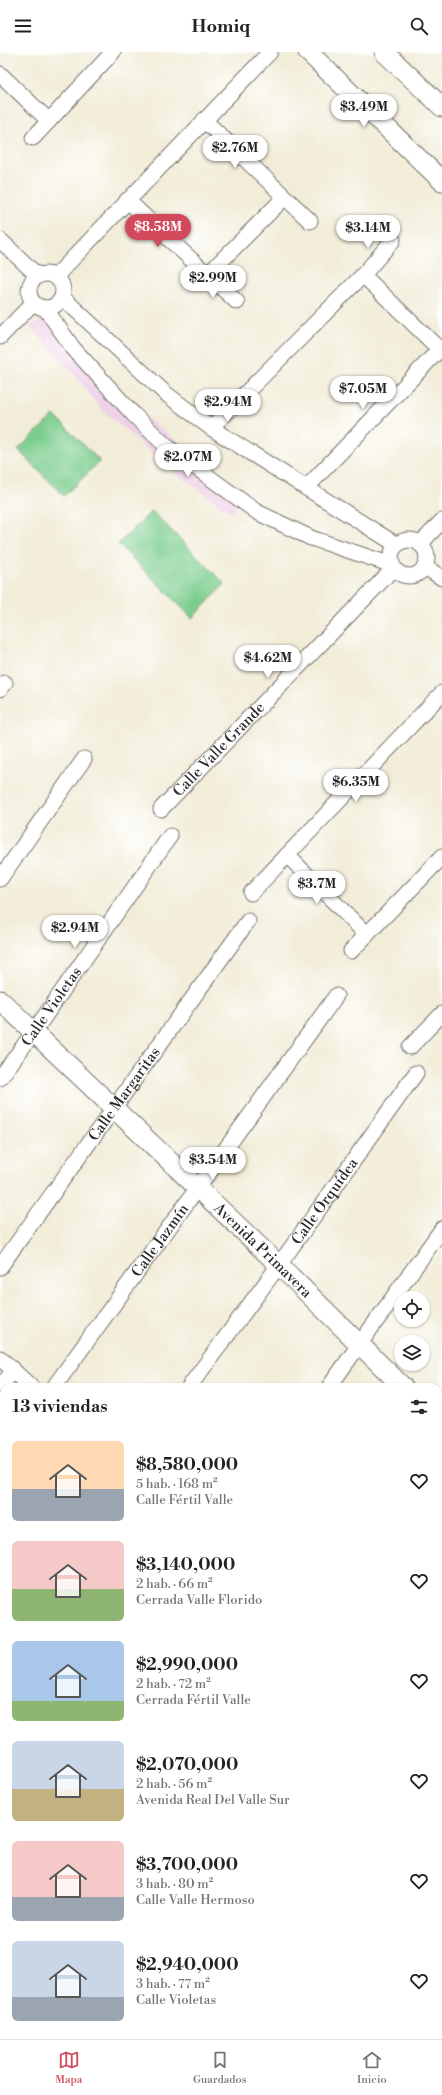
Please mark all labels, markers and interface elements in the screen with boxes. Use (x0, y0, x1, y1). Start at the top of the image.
icon: menu (12, 15, 34, 37)
text: Homiq (192, 15, 250, 38)
icon: search (408, 15, 430, 37)
pin: $3.49M (331, 94, 397, 128)
text: $3.49M (340, 99, 388, 115)
pin: $2.76M (202, 135, 268, 169)
text: $2.76M (212, 140, 258, 156)
pin: $8.58M (125, 214, 191, 248)
pin: $3.14M (335, 215, 401, 249)
text: $8.58M (134, 219, 182, 235)
text: $3.14M (345, 220, 391, 236)
pin: $2.99M (180, 265, 246, 299)
text: $2.99M (189, 270, 237, 286)
pin: $7.05M (330, 376, 396, 410)
text: $7.05M (339, 381, 387, 397)
pin: $2.94M (195, 389, 261, 423)
text: $2.94M (204, 394, 252, 410)
pin: $2.07M (155, 444, 221, 478)
text: $2.07M (164, 449, 212, 465)
pin: $4.62M (235, 645, 301, 679)
text: $4.62M (244, 650, 292, 666)
street label: Calle Valle Grande (169, 698, 269, 801)
pin: $6.35M (323, 769, 389, 803)
text: $6.35M (332, 774, 380, 790)
pin: $3.7M (289, 871, 345, 905)
text: $3.7M (298, 876, 336, 892)
pin: $2.94M (42, 915, 108, 949)
text: $2.94M (51, 920, 99, 936)
street label: Calle Violetas (17, 963, 86, 1050)
street label: Calle Margaritas (84, 1043, 165, 1145)
pin: $3.54M (180, 1147, 246, 1181)
text: $3.54M (189, 1152, 237, 1168)
street label: Calle Orquídea (288, 1154, 363, 1249)
street label: Avenida Primavera (209, 1198, 316, 1302)
street label: Calle Jazmín (128, 1200, 193, 1281)
map controls (394, 1291, 430, 1371)
button: locate (394, 1291, 430, 1327)
button: layers (394, 1335, 430, 1371)
text: 13 viviendas (12, 1396, 107, 1418)
icon: filters (408, 1396, 430, 1418)
text: $8,580,000 (136, 1454, 238, 1476)
icon: home (44, 1457, 92, 1505)
icon: heart (408, 1470, 430, 1492)
text: 5 hab. · 168 m² (136, 1476, 218, 1492)
text: Calle Fértil Valle (136, 1492, 233, 1508)
text: $3,140,000 (136, 1554, 235, 1576)
icon: home (44, 1557, 92, 1605)
icon: heart (408, 1570, 430, 1592)
text: 2 hab. · 66 m² (136, 1576, 213, 1592)
text: Cerrada Valle Florido (136, 1592, 262, 1608)
text: $2,990,000 (136, 1654, 238, 1676)
icon: home (44, 1657, 92, 1705)
icon: heart (408, 1670, 430, 1692)
text: 2 hab. · 72 m² (136, 1676, 211, 1692)
text: Cerrada Fértil Valle (136, 1692, 251, 1708)
text: $2,070,000 (136, 1754, 238, 1776)
icon: home (44, 1757, 92, 1805)
icon: heart (408, 1770, 430, 1792)
text: 2 hab. · 56 m² (136, 1776, 212, 1792)
text: Avenida Real Del Valle Sur (136, 1792, 290, 1808)
text: $3,700,000 (136, 1854, 238, 1876)
icon: home (44, 1857, 92, 1905)
icon: heart (408, 1870, 430, 1892)
text: 3 hab. · 80 m² (136, 1876, 213, 1892)
text: Calle Valle Hermoso (136, 1892, 255, 1908)
text: $2,940,000 (136, 1954, 239, 1976)
icon: home (44, 1957, 92, 2005)
icon: heart (408, 1970, 430, 1992)
text: 3 hab. · 77 m² (136, 1976, 210, 1992)
text: Calle Violetas (136, 1992, 216, 2008)
tab: Mapa (55, 2049, 82, 2087)
tab: Guardados (193, 2049, 247, 2087)
tab: Inicio (357, 2049, 387, 2087)

